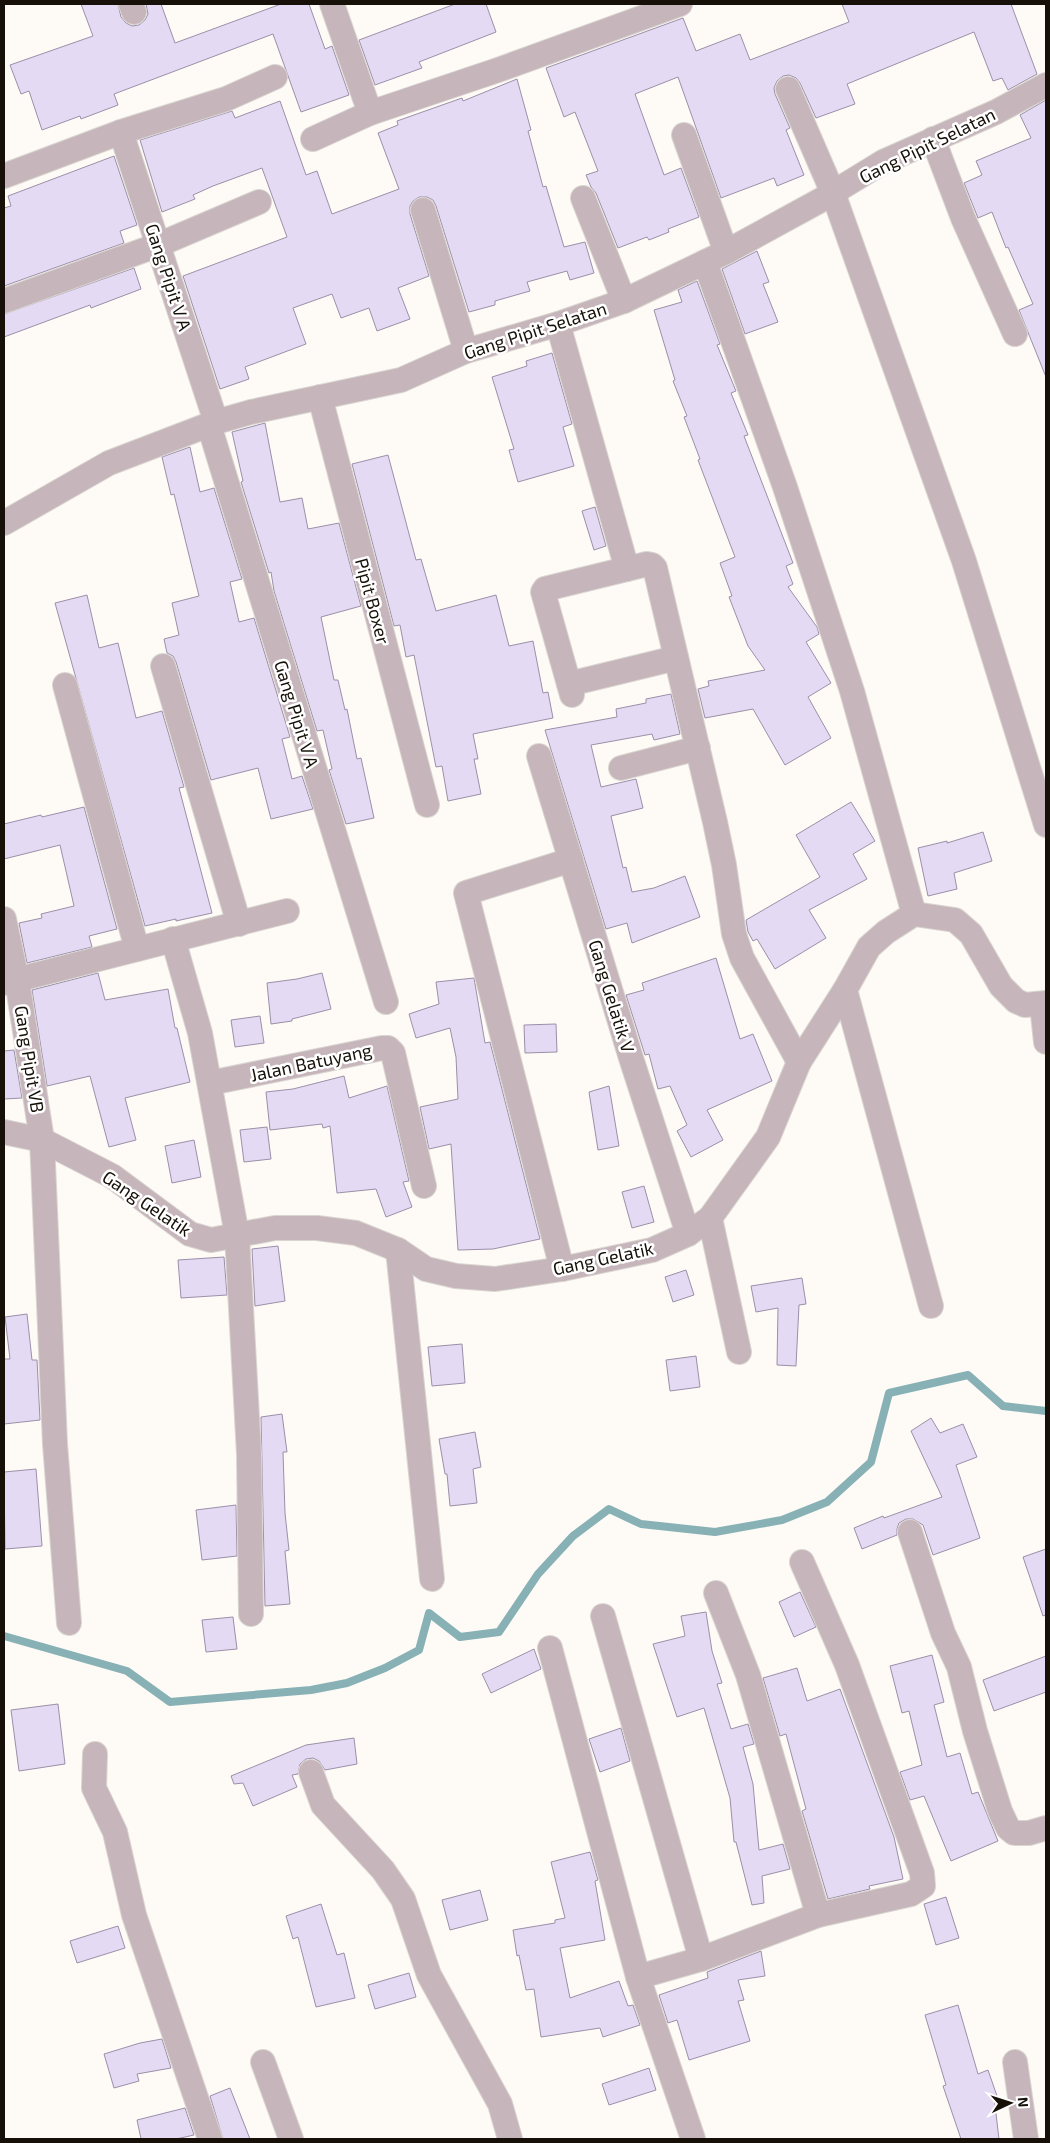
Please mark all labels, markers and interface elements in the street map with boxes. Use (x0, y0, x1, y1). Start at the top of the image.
street label: Gang Pipit Selatan (855, 103, 999, 187)
street label: Gang Pipit V A (141, 221, 197, 334)
street label: Gang Pipit Selatan (461, 297, 609, 363)
street label: Pipit Boxer (351, 556, 395, 646)
street label: Gang Pipit V A (270, 657, 324, 771)
street label: Gang Gelatik V (584, 937, 640, 1055)
street label: Gang Pipit VB (11, 1004, 49, 1114)
street label: Jalan Batuyang (248, 1038, 374, 1086)
street label: Gang Gelatik (98, 1165, 196, 1241)
street label: Gang Gelatik (551, 1237, 655, 1279)
north arrow (985, 2078, 1035, 2128)
text: N (1015, 2096, 1032, 2108)

